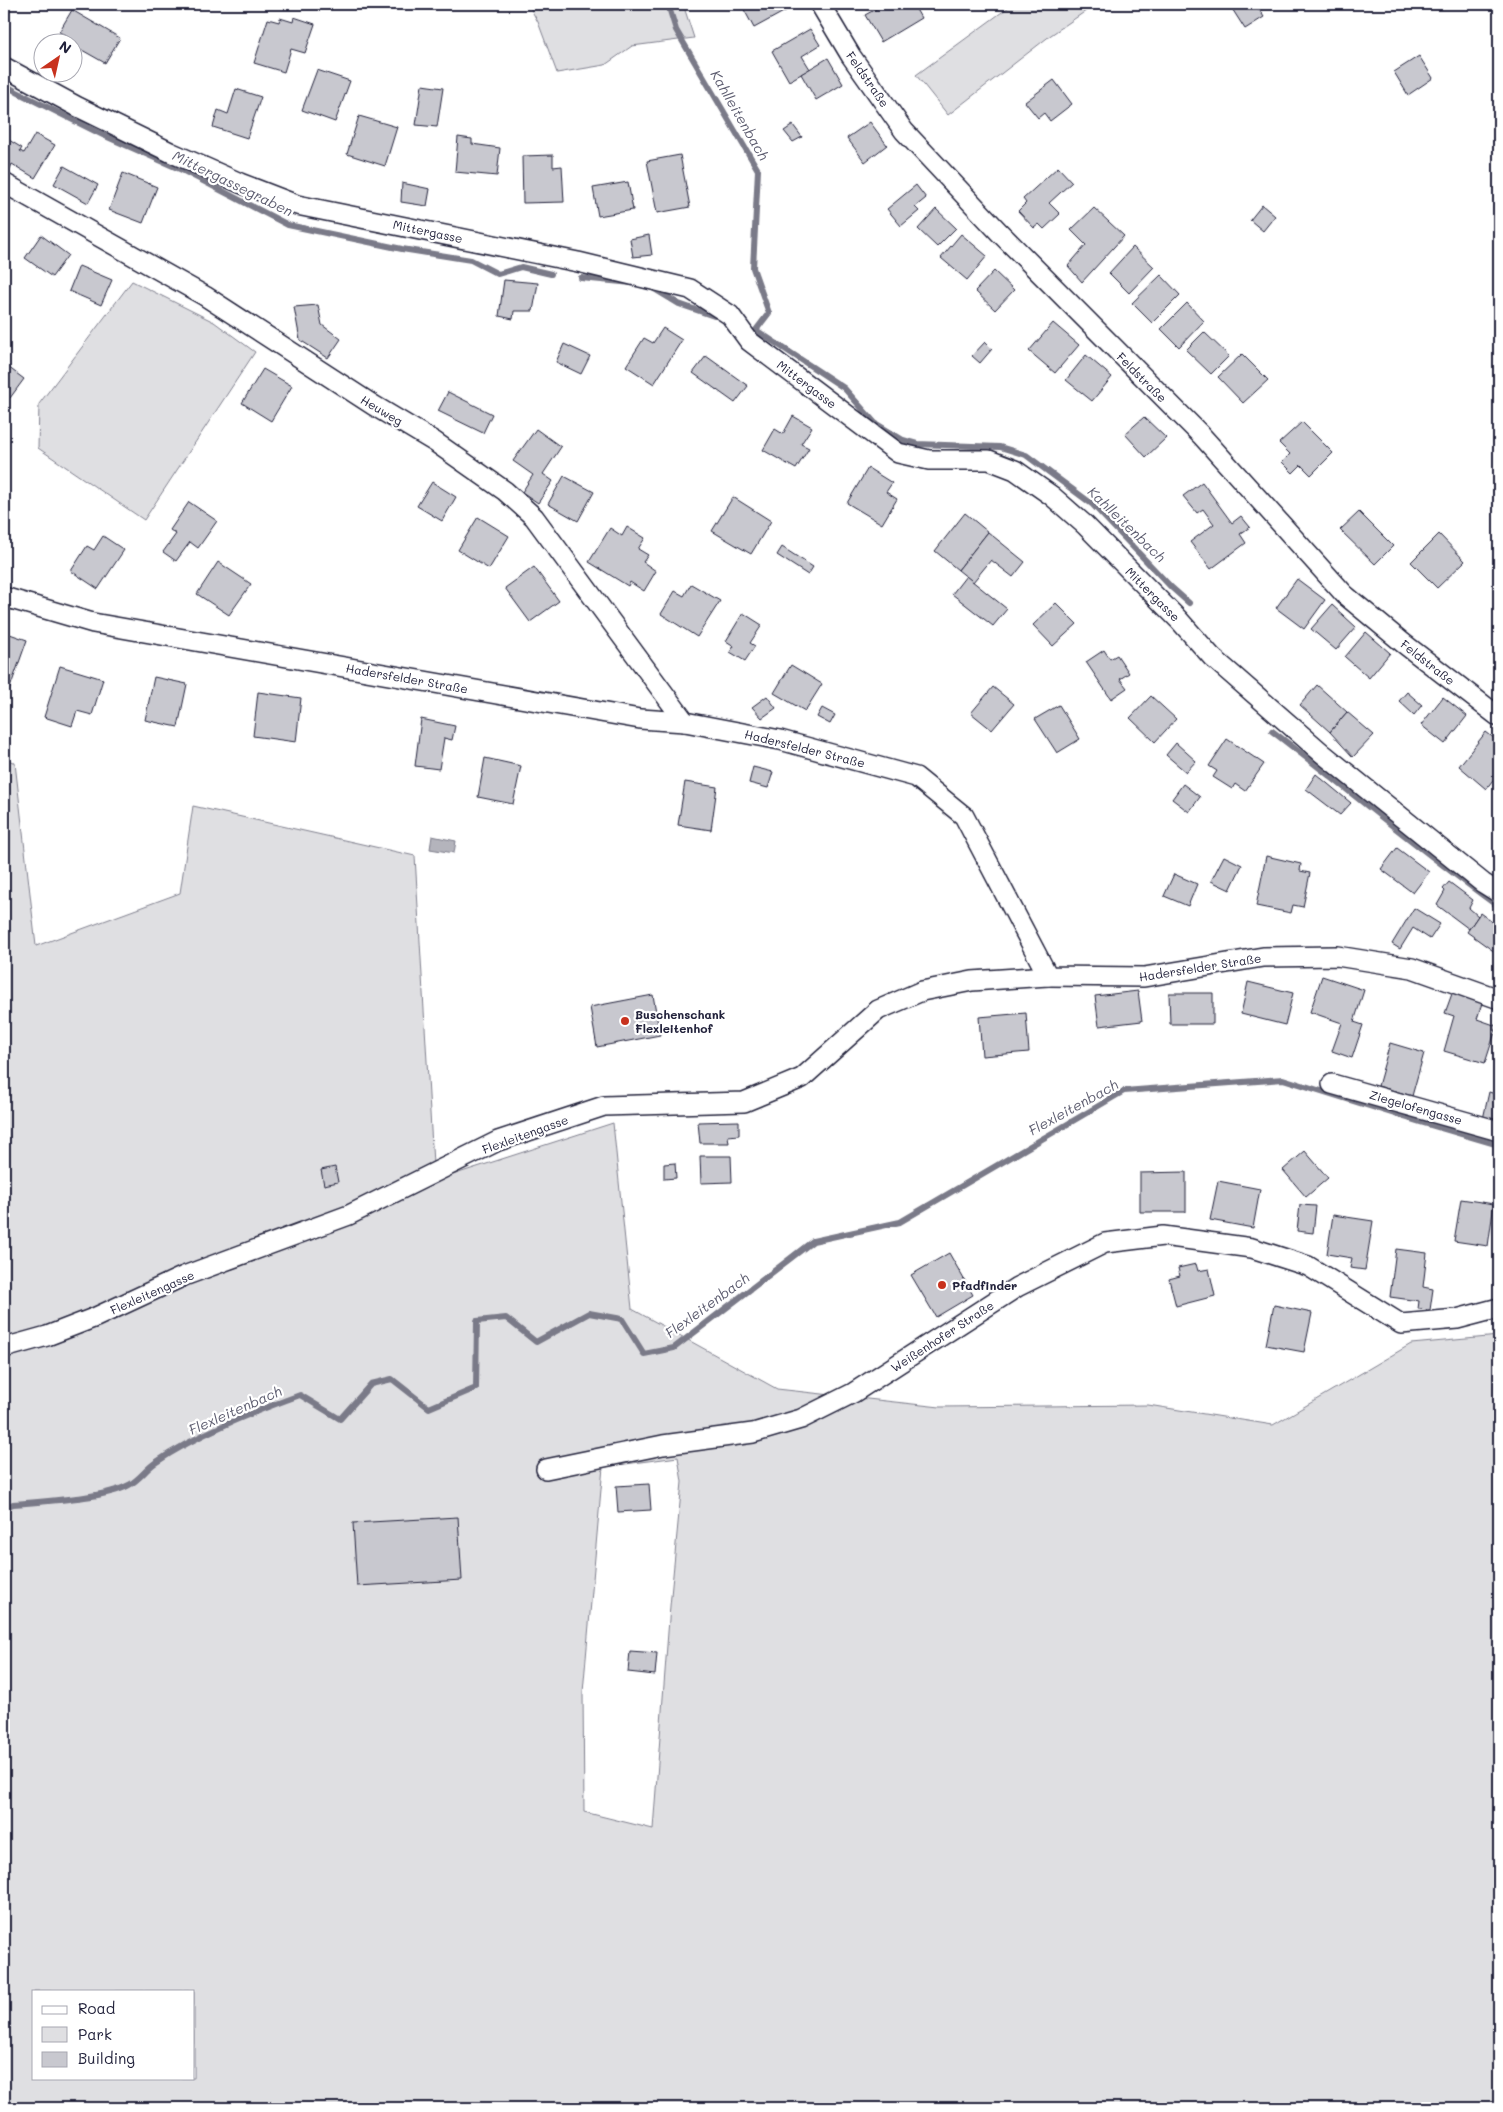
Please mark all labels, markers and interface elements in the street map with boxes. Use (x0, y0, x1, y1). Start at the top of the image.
north arrow (32, 32, 82, 82)
text: N (56, 36, 75, 58)
street label: Feldstraße (843, 48, 893, 110)
water label: Kahlleitenbach (706, 66, 774, 164)
water label: Mittergassegraben (170, 146, 297, 221)
street label: Mittergasse (392, 216, 464, 246)
street label: Feldstraße (1114, 349, 1170, 405)
street label: Mittergasse (774, 356, 840, 412)
street label: Heuweg (358, 391, 406, 429)
water label: Kahlleitenbach (1084, 482, 1170, 566)
street label: Mittergasse (1122, 563, 1184, 625)
street label: Feldstraße (1398, 636, 1458, 688)
street label: Hadersfelder Straße (345, 659, 469, 697)
street label: Hadersfelder Straße (743, 725, 867, 771)
street label: Hadersfelder Straße (1138, 949, 1262, 985)
place label: Buschenschank Flexleitenhof (635, 1006, 725, 1036)
marker: Buschenschank Flexleitenhof (619, 1015, 631, 1027)
water label: Flexleitenbach (1025, 1074, 1121, 1140)
street label: Ziegelofengasse (1368, 1086, 1464, 1128)
street label: Flexleitengasse (480, 1111, 570, 1157)
street label: Flexleitengasse (108, 1266, 196, 1318)
water label: Flexleitenbach (661, 1268, 753, 1342)
place label: Pfadfinder (952, 1277, 1017, 1293)
marker: Pfadfinder (936, 1279, 948, 1291)
street label: Weißenhofer Straße (887, 1297, 997, 1375)
water label: Flexleitenbach (185, 1381, 285, 1439)
legend (32, 1990, 195, 2080)
text: Road (78, 1998, 115, 2018)
text: Park (78, 2024, 112, 2044)
text: Building (78, 2048, 135, 2068)

